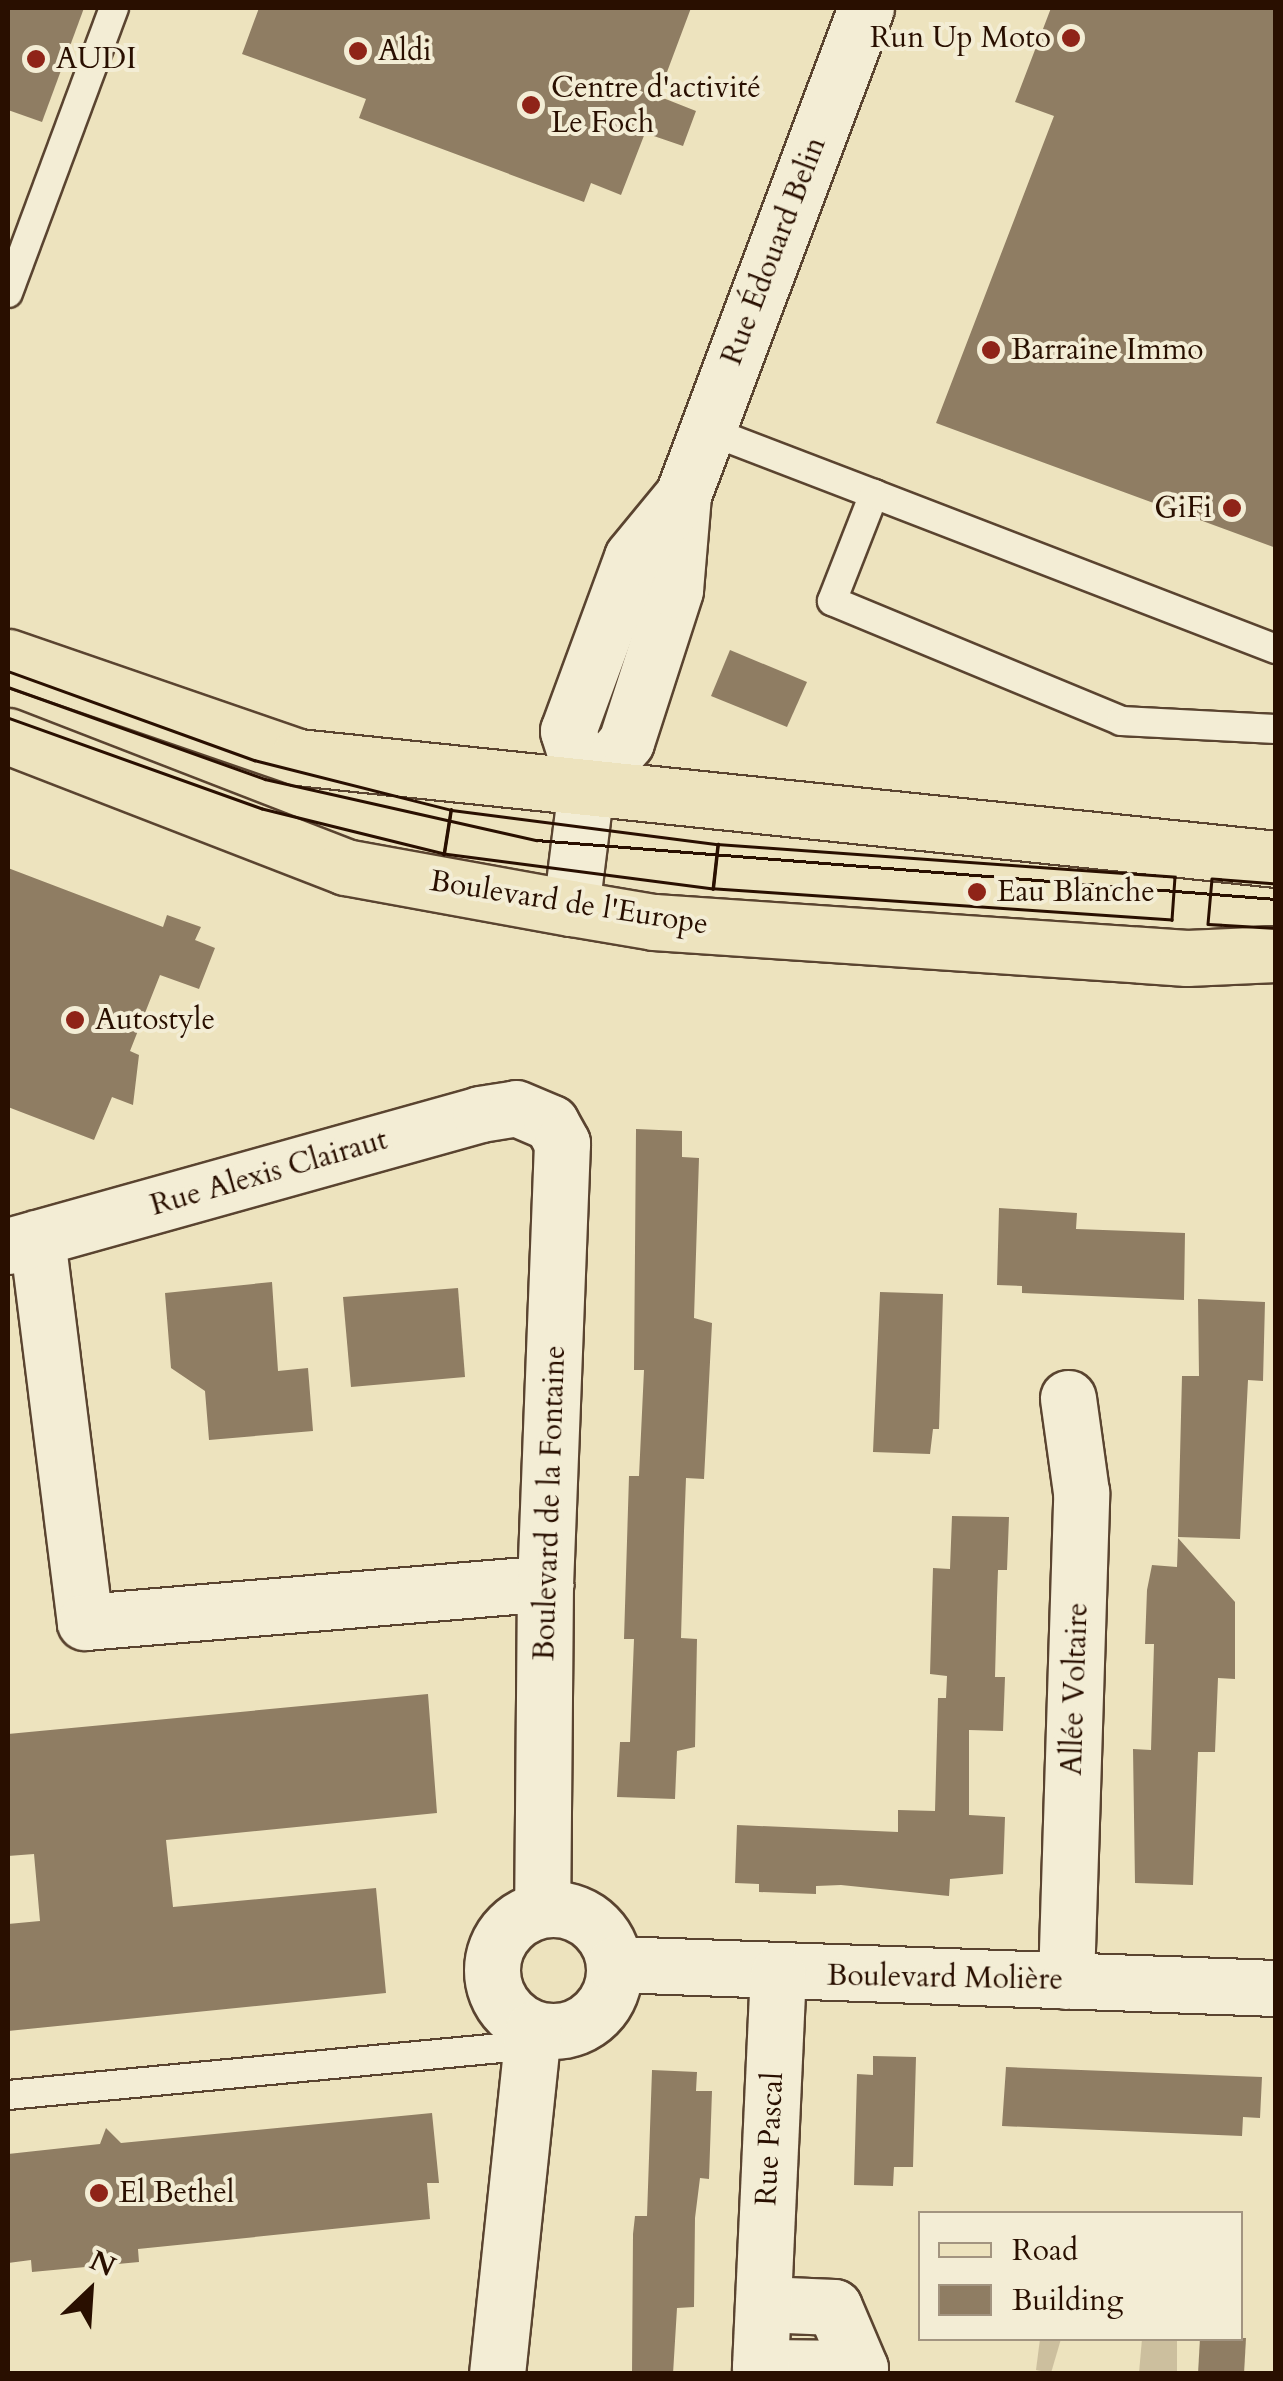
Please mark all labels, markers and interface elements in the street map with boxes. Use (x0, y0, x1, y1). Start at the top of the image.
place label: Run Up Moto (870, 20, 1051, 56)
marker: Run Up Moto (1060, 27, 1082, 49)
place label: Aldi (378, 33, 431, 69)
marker: Aldi (347, 40, 369, 62)
place label: AUDI (56, 41, 136, 77)
marker: AUDI (25, 48, 47, 70)
place label: Centre d'activité Le Foch (551, 70, 761, 140)
marker: Centre d'activité Le Foch (520, 94, 542, 116)
street label: Rue Édouard Belin (714, 132, 834, 370)
place label: Barraine Immo (1011, 332, 1204, 368)
marker: Barraine Immo (980, 339, 1002, 361)
place label: GiFi (1154, 490, 1212, 526)
marker: GiFi (1221, 497, 1243, 519)
street label: Boulevard de l'Europe (427, 863, 711, 943)
place label: Eau Blanche (997, 874, 1155, 910)
marker: Eau Blanche (966, 881, 988, 903)
place label: Autostyle (95, 1002, 215, 1038)
marker: Autostyle (64, 1009, 86, 1031)
street label: Rue Alexis Clairaut (146, 1122, 392, 1224)
street label: Boulevard de la Fontaine (527, 1345, 573, 1661)
street label: Allée Voltaire (1054, 1602, 1096, 1776)
street label: Boulevard Molière (827, 1958, 1063, 1998)
street label: Rue Pascal (749, 2071, 791, 2207)
place label: El Bethel (119, 2175, 234, 2211)
marker: El Bethel (88, 2182, 110, 2204)
legend (918, 2211, 1243, 2341)
text: Road (1012, 2230, 1078, 2271)
north arrow (40, 2241, 140, 2341)
text: N (84, 2241, 122, 2286)
text: Building (1012, 2280, 1123, 2321)

